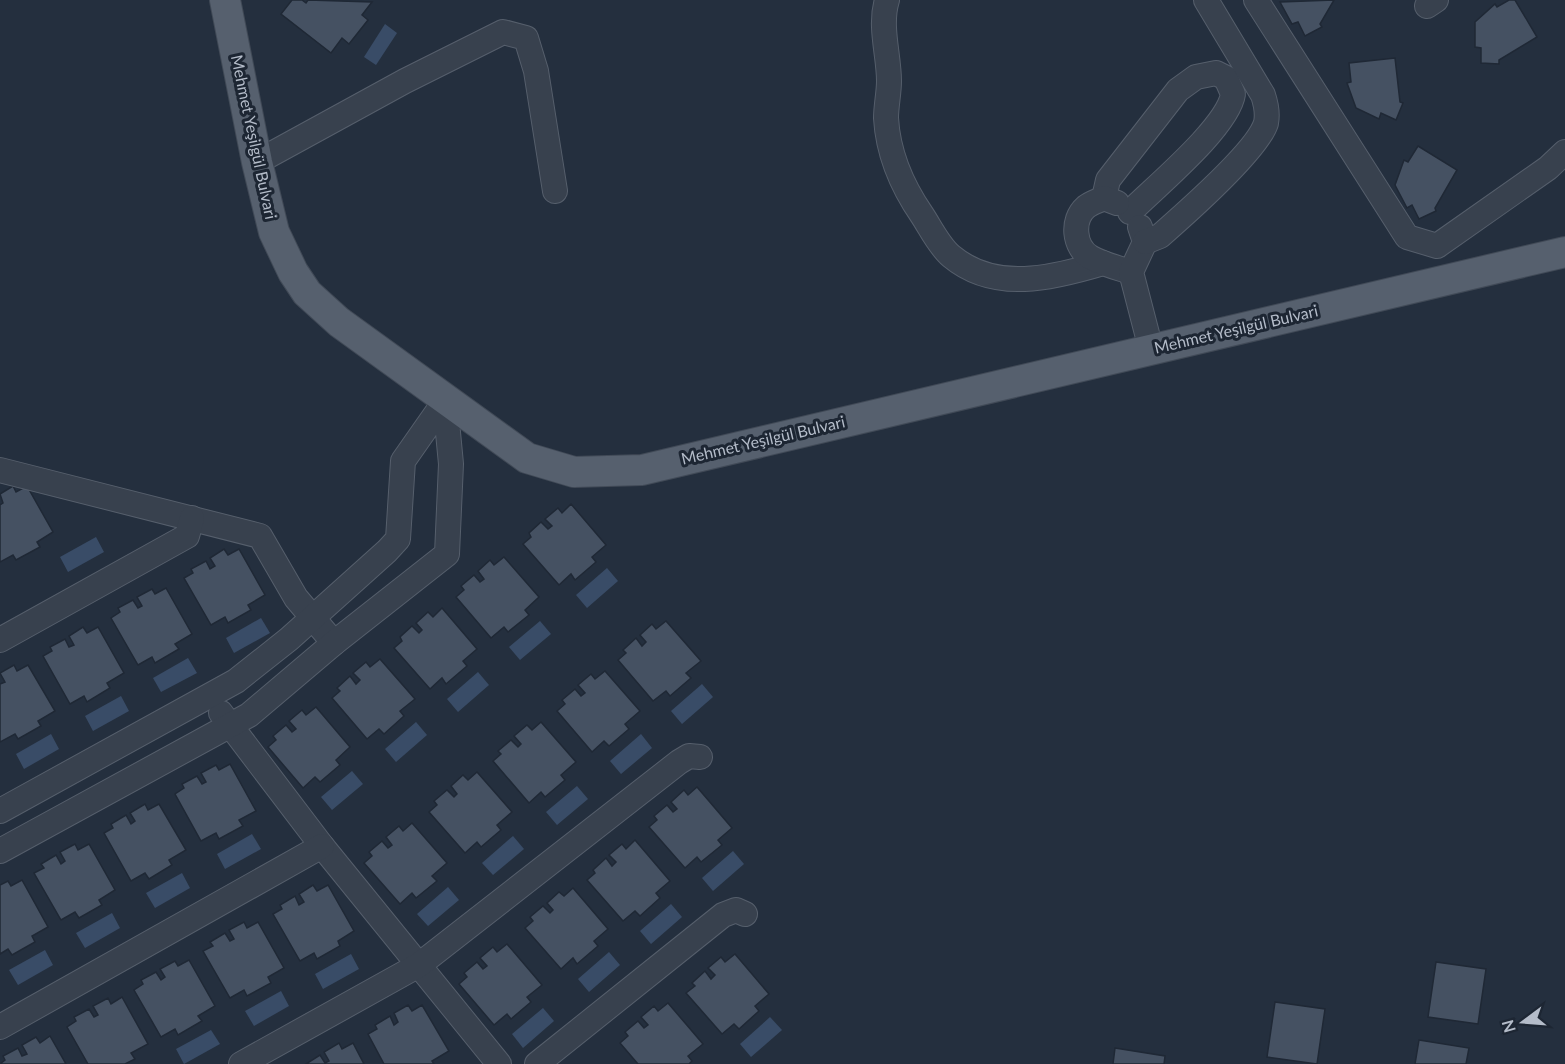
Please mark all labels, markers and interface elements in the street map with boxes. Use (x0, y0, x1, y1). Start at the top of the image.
street label: Mehmet Yeşilgül Bulvari (228, 53, 281, 221)
street label: Mehmet Yeşilgül Bulvari (1152, 300, 1320, 357)
street label: Mehmet Yeşilgül Bulvari (679, 411, 847, 468)
north arrow (1493, 992, 1553, 1052)
text: N (1497, 1018, 1519, 1035)

